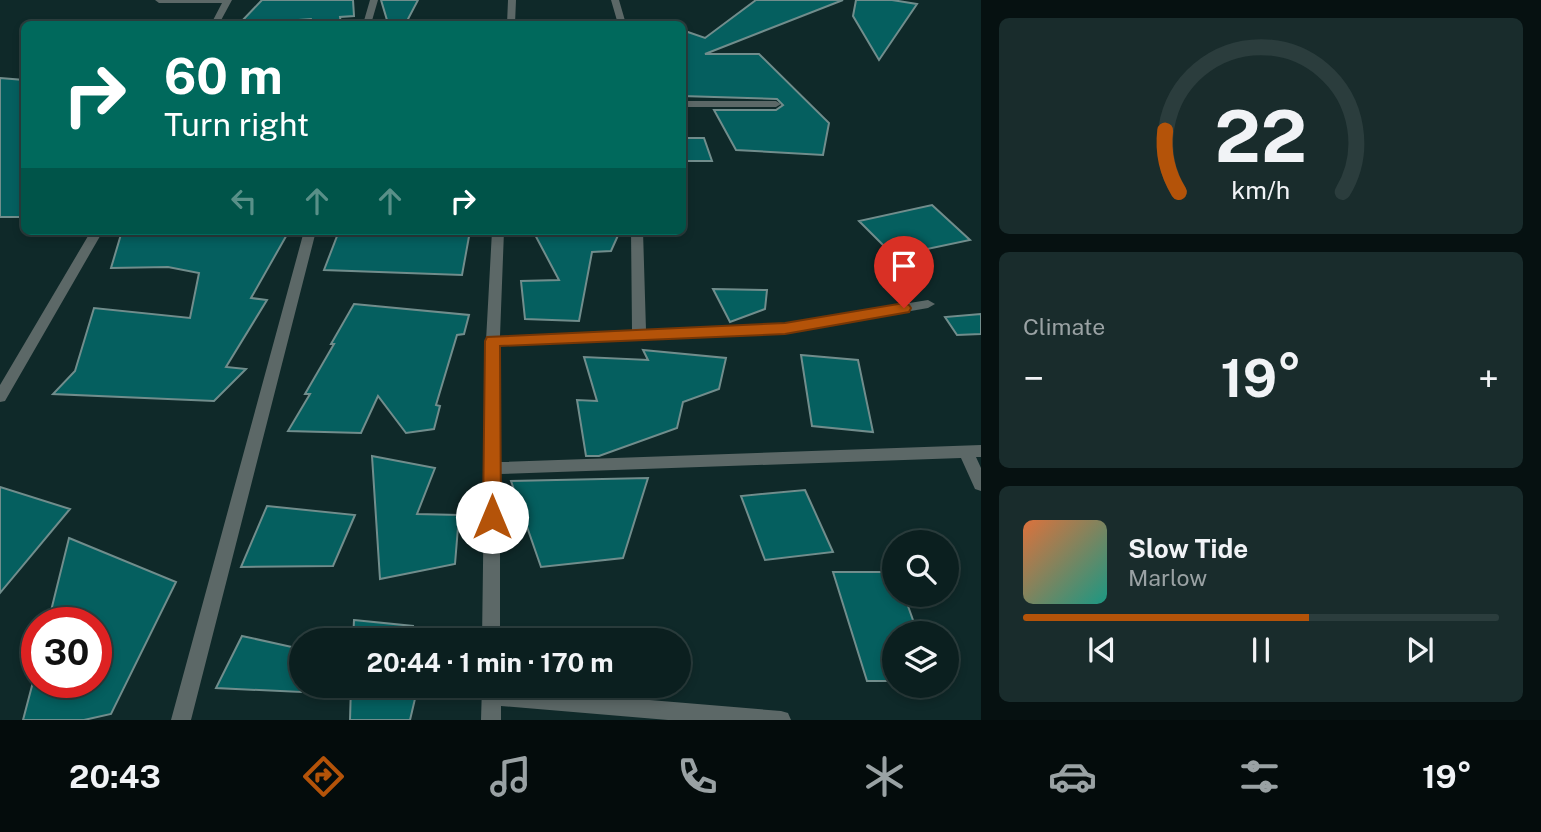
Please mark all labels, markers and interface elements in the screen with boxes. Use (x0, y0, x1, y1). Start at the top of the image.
text: 60 m (164, 47, 283, 105)
icon: right (49, 49, 140, 140)
text: 22 (1215, 93, 1307, 178)
text: Turn right (164, 106, 309, 143)
text: km/h (1232, 175, 1290, 205)
icon: left (225, 182, 263, 220)
icon: ahead (298, 182, 336, 220)
icon: ahead (371, 182, 409, 220)
icon: right (444, 182, 482, 220)
pin (874, 236, 934, 308)
icon: arrive (885, 247, 923, 285)
text: Climate (1023, 313, 1105, 340)
text: 19° (1220, 348, 1302, 409)
text: − (1023, 356, 1044, 401)
text: + (1478, 356, 1499, 401)
position arrow (455, 480, 529, 554)
map controls (882, 530, 959, 698)
button: search (882, 530, 959, 607)
text: Slow Tide (1128, 533, 1248, 564)
text: Marlow (1128, 564, 1207, 591)
speed limit sign: 30 (21, 607, 112, 698)
button: layers (882, 621, 959, 698)
icon: previous (1083, 631, 1121, 669)
icon: pause (1242, 631, 1280, 669)
icon: next (1401, 631, 1439, 669)
text: 20:44 · 1 min · 170 m (367, 647, 613, 678)
icon: directions (299, 752, 348, 801)
icon: music (486, 752, 535, 801)
icon: phone (673, 752, 722, 801)
icon: climate (860, 752, 909, 801)
icon: car (1048, 752, 1097, 801)
icon: filters (1235, 752, 1284, 801)
text: 20:43 (69, 758, 161, 795)
text: 19° (1422, 758, 1472, 795)

